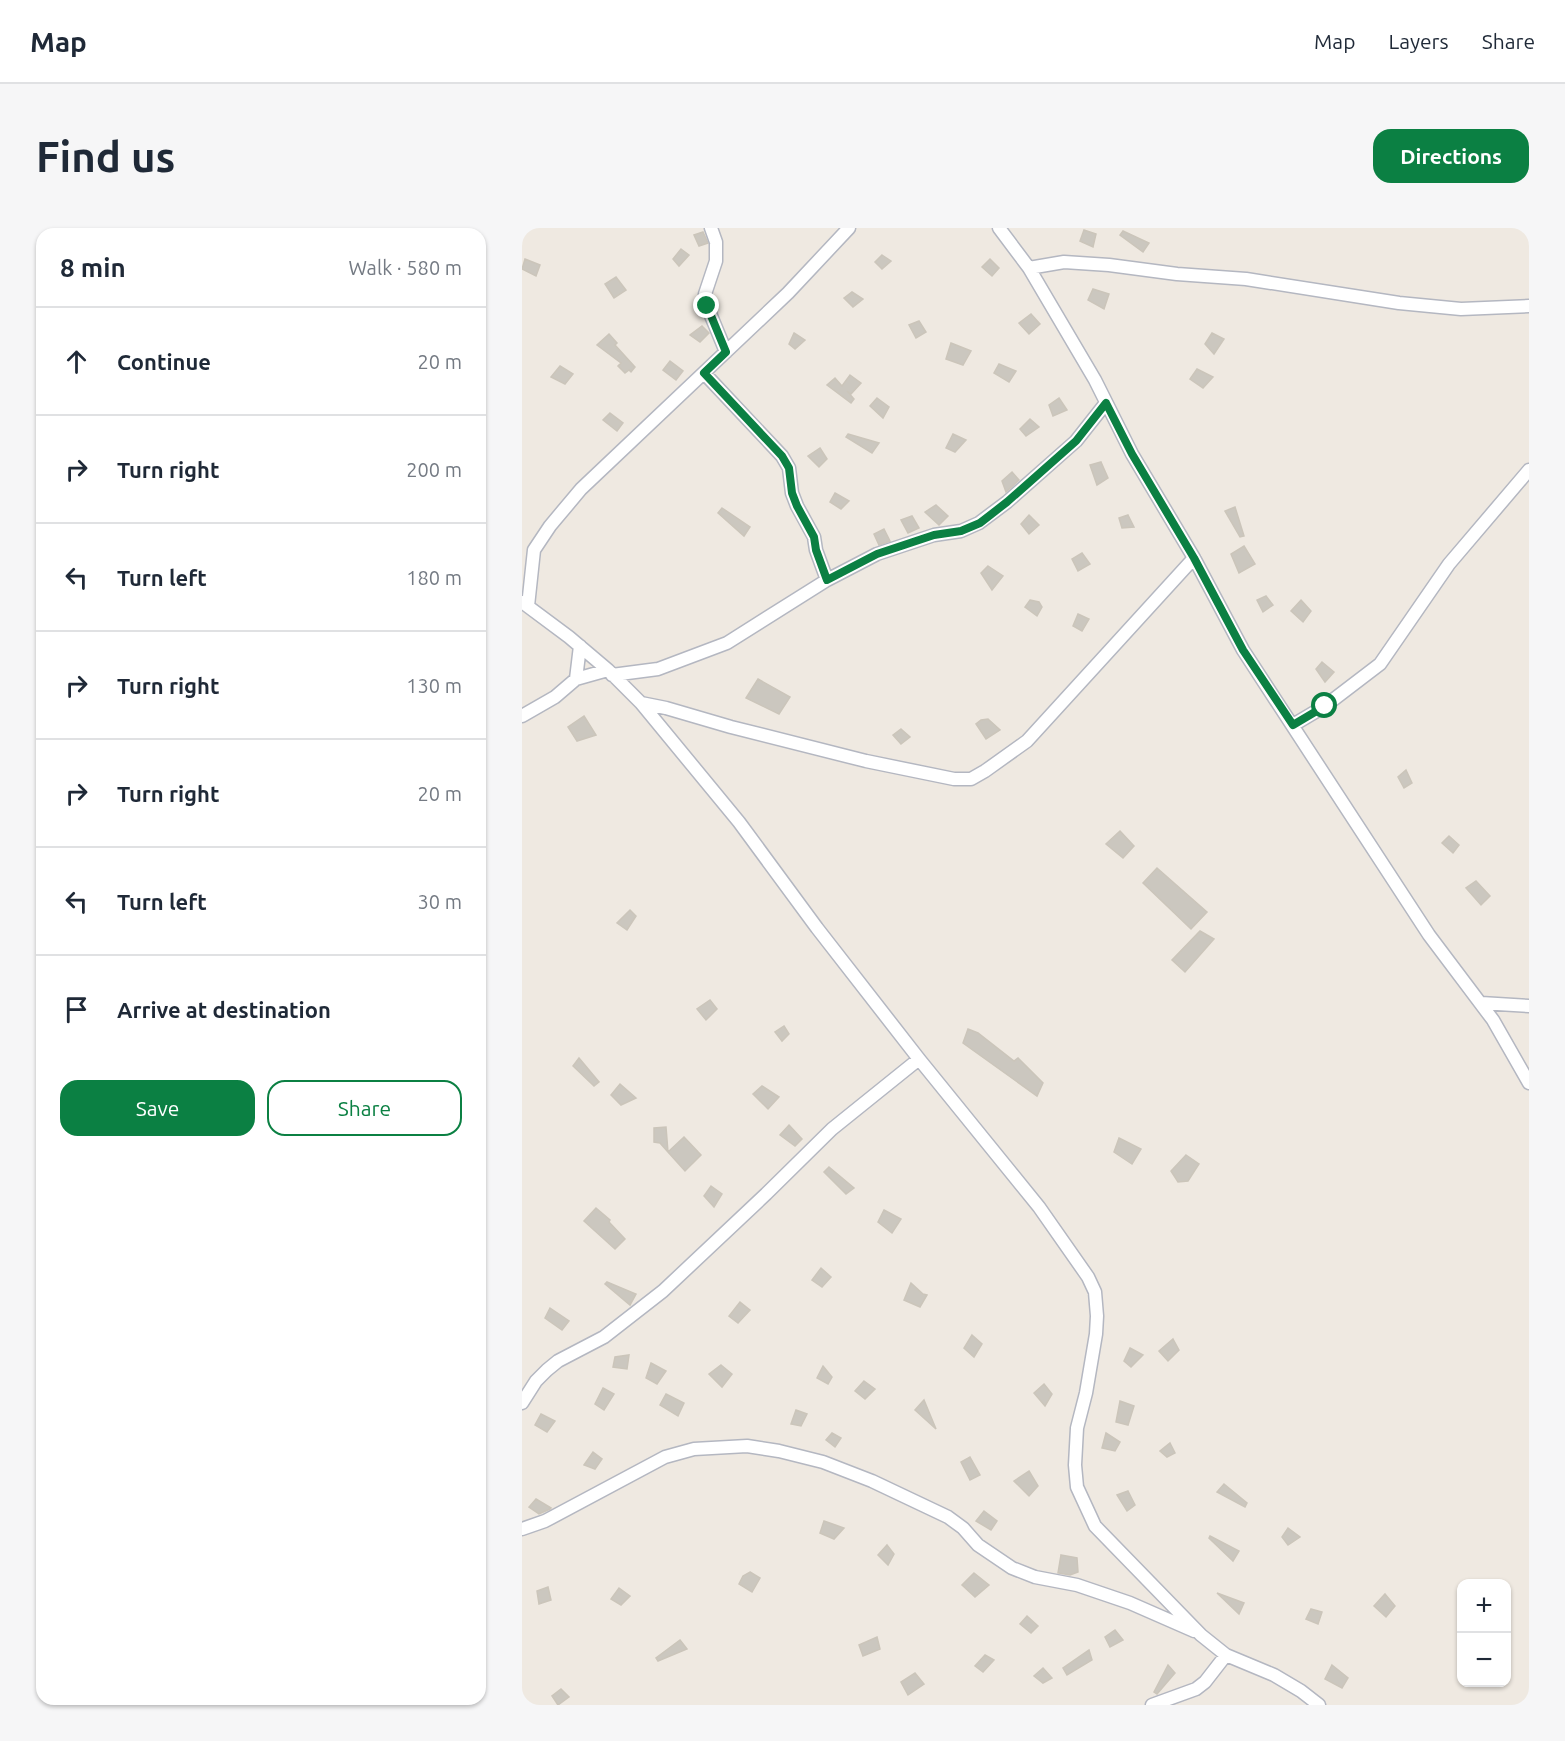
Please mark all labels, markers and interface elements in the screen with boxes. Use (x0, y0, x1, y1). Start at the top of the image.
text: Map (30, 26, 87, 57)
text: Map (1314, 29, 1355, 53)
text: Layers (1388, 29, 1449, 53)
text: Share (1482, 29, 1535, 53)
button: Directions (1373, 129, 1529, 183)
text: Find us (36, 133, 175, 180)
text: 8 min (60, 253, 126, 282)
text: Walk · 580 m (349, 256, 462, 279)
route end (693, 292, 719, 318)
icon: ahead (60, 345, 93, 378)
text: Continue (117, 349, 211, 374)
text: 20 m (418, 350, 462, 373)
icon: right (60, 453, 93, 486)
text: Turn right (117, 457, 219, 482)
text: 200 m (406, 458, 462, 481)
icon: left (60, 561, 93, 594)
text: Turn left (117, 565, 207, 590)
text: 180 m (406, 566, 462, 589)
icon: right (60, 669, 93, 702)
text: Turn right (117, 673, 219, 698)
text: 130 m (406, 674, 462, 697)
route start (1311, 692, 1337, 718)
icon: right (60, 777, 93, 810)
text: Turn right (117, 781, 219, 806)
text: 20 m (418, 782, 462, 805)
icon: left (60, 885, 93, 918)
text: Turn left (117, 889, 207, 914)
text: 30 m (418, 890, 462, 913)
icon: arrive (60, 993, 93, 1026)
text: Arrive at destination (117, 997, 331, 1022)
button: Save (60, 1080, 255, 1136)
button: Share (267, 1080, 462, 1136)
map controls (1457, 1579, 1511, 1687)
button: + (1457, 1579, 1511, 1633)
button: − (1457, 1633, 1511, 1687)

